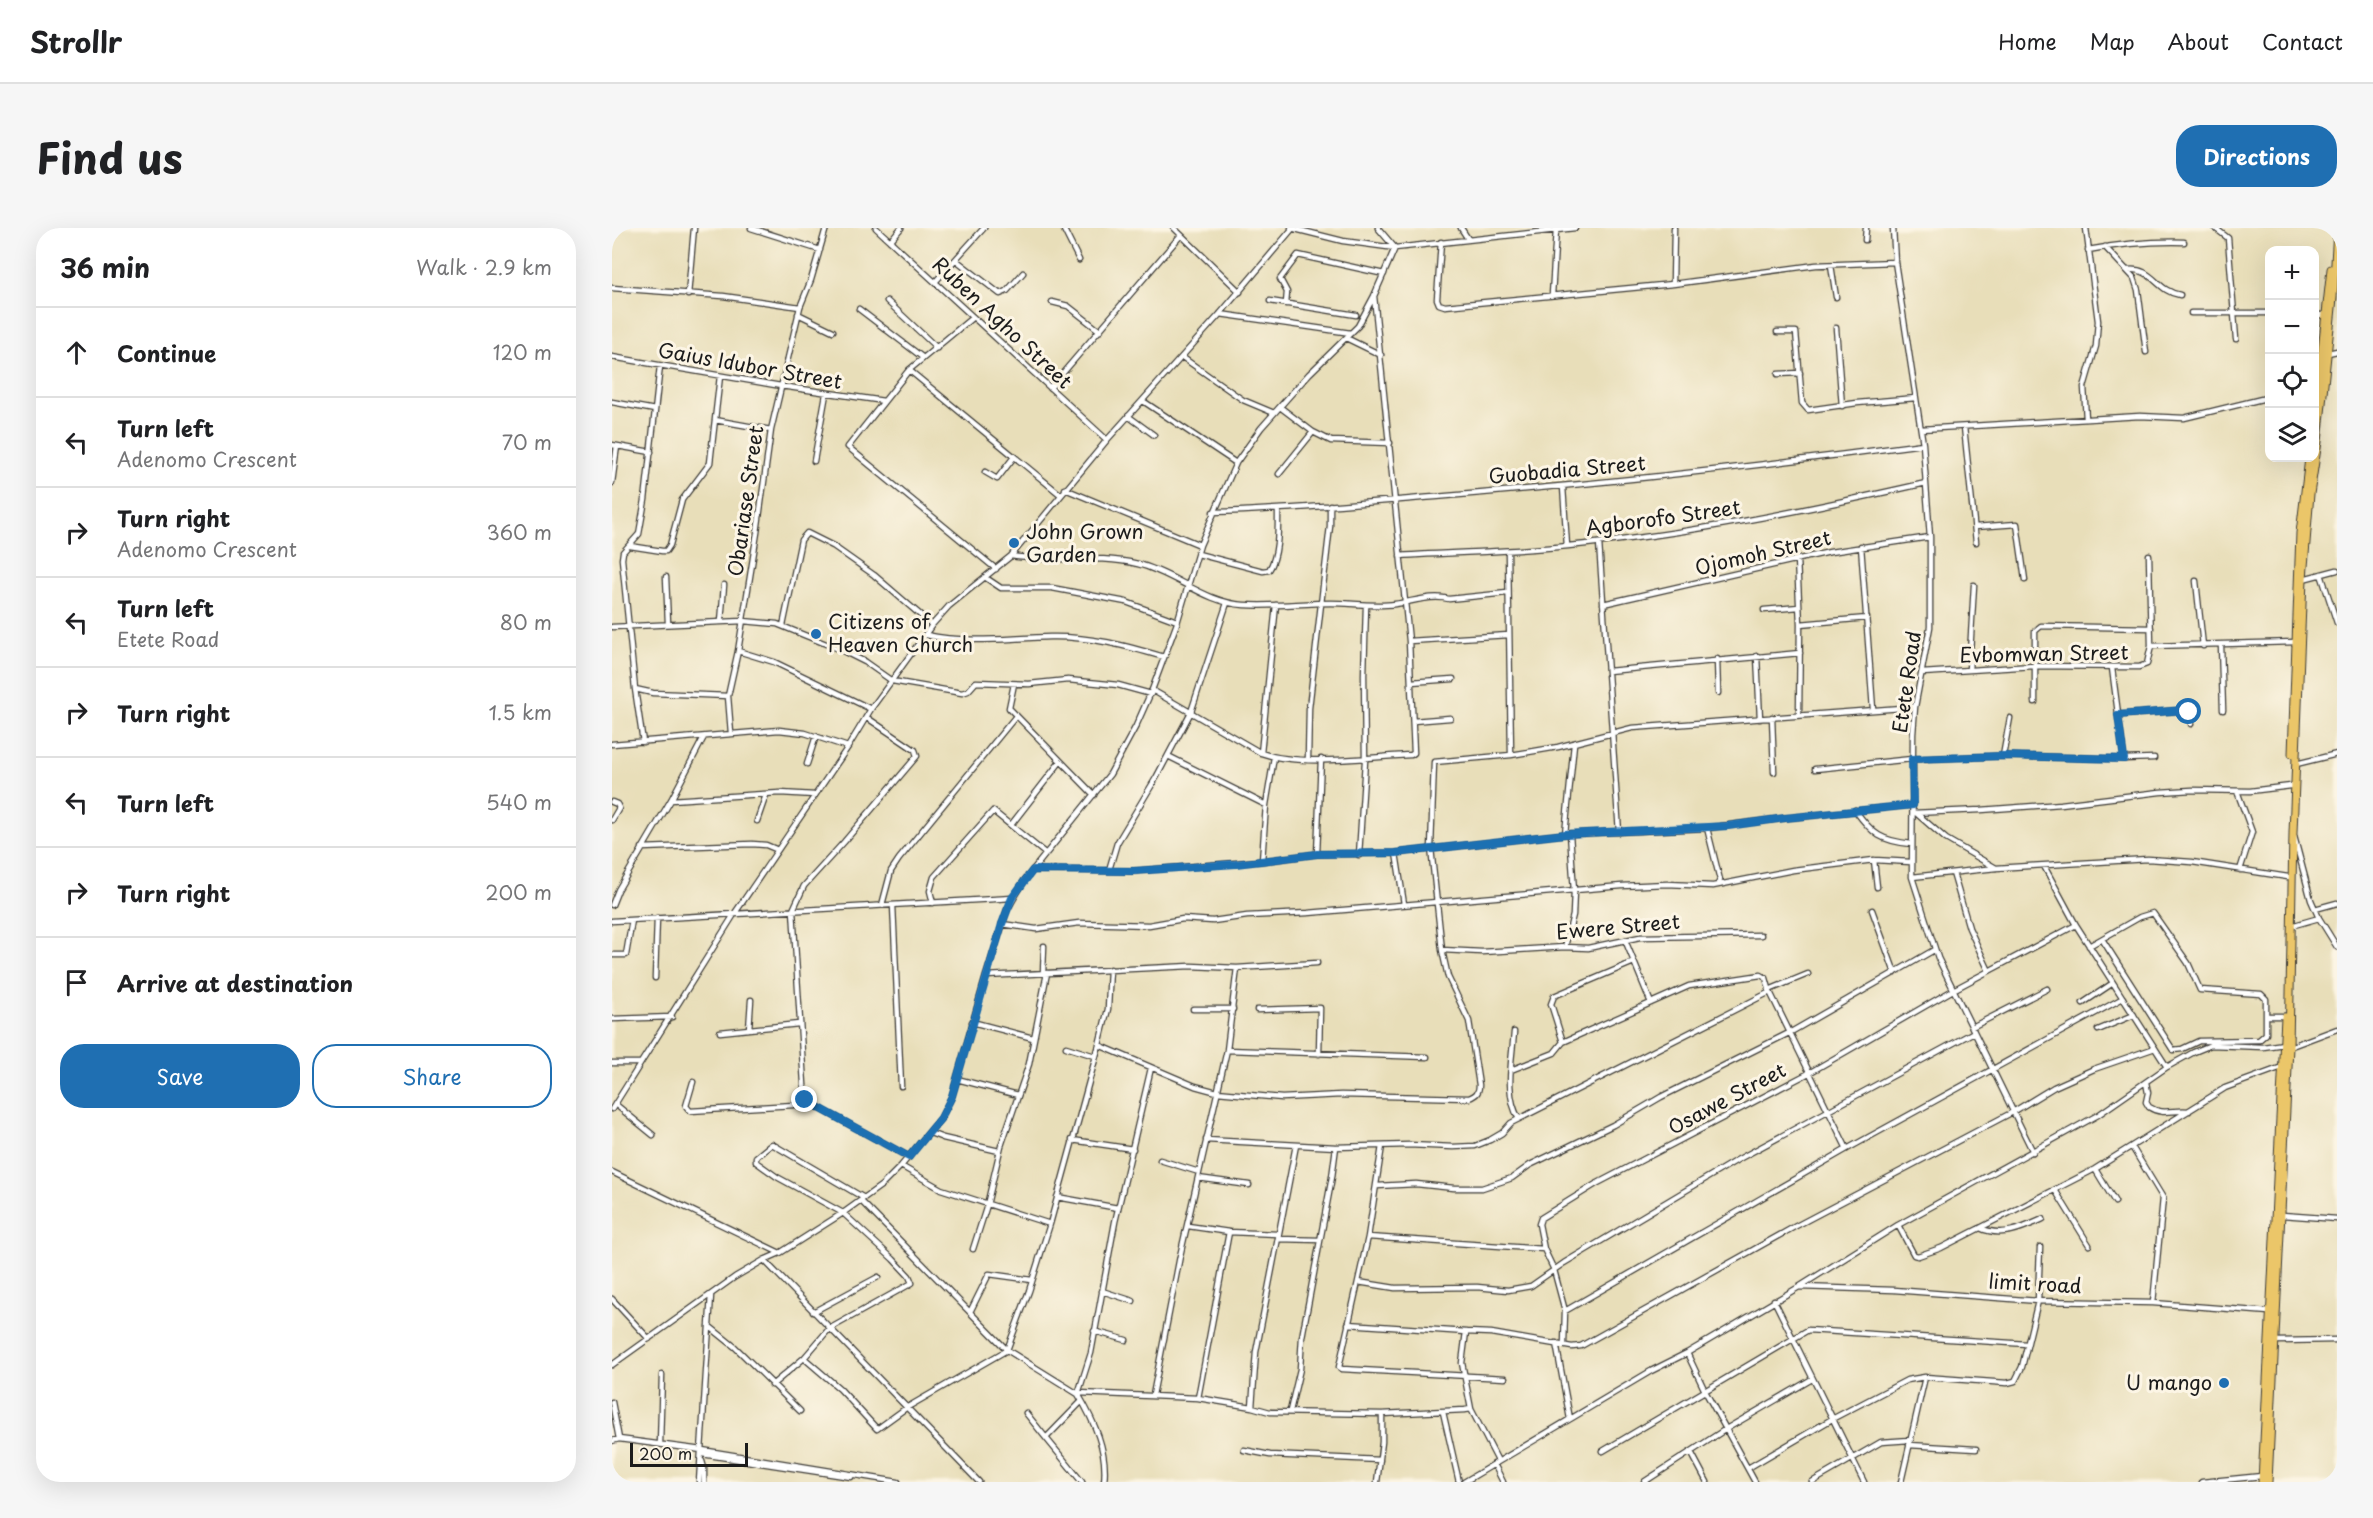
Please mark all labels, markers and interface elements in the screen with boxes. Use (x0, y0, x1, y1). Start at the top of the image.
text: Strollr (30, 20, 122, 63)
text: Home (1998, 25, 2057, 57)
text: Map (2090, 25, 2135, 57)
text: About (2168, 25, 2229, 57)
text: Contact (2262, 25, 2343, 57)
text: Find us (36, 125, 183, 188)
button: Directions (2176, 125, 2337, 187)
map controls (2265, 246, 2319, 462)
button: + (2265, 246, 2319, 300)
text: 36 min (60, 248, 150, 287)
street label: Ruben Agho Street (926, 249, 1079, 395)
text: Walk · 2.9 km (416, 252, 552, 282)
button: − (2265, 300, 2319, 354)
street label: Gaius Idubor Street (656, 334, 845, 396)
icon: ahead (60, 336, 93, 369)
text: Continue (117, 336, 216, 369)
text: 120 m (493, 337, 552, 367)
button: locate (2265, 354, 2319, 408)
button: layers (2265, 408, 2319, 462)
text: Turn left (117, 411, 214, 444)
street label: Obariase Street (720, 423, 770, 578)
icon: left (60, 426, 93, 459)
text: 70 m (502, 427, 552, 457)
text: Adenomo Crescent (117, 444, 297, 474)
street label: Guobadia Street (1487, 447, 1647, 491)
street label: Agborofo Street (1583, 491, 1742, 543)
text: Turn right (117, 501, 230, 534)
icon: right (60, 516, 93, 549)
place label: John Grown Garden (1026, 516, 1144, 569)
text: 360 m (486, 517, 552, 547)
street label: Ojomoh Street (1692, 522, 1834, 582)
text: Adenomo Crescent (117, 534, 297, 564)
marker: John Grown Garden (1007, 536, 1021, 550)
text: Turn left (117, 591, 214, 624)
icon: left (60, 606, 93, 639)
place label: Citizens of Heaven Church (828, 606, 973, 659)
text: 80 m (500, 607, 552, 637)
text: Etete Road (117, 624, 219, 654)
marker: Citizens of Heaven Church (809, 627, 823, 641)
street label: Etete Road (1884, 629, 1928, 735)
street label: Evbomwan Street (1959, 637, 2129, 669)
icon: right (60, 696, 93, 729)
text: Turn right (117, 696, 230, 729)
text: 1.5 km (489, 697, 552, 727)
route start (2175, 698, 2201, 724)
icon: left (60, 786, 93, 819)
text: Turn left (117, 786, 214, 819)
text: 540 m (486, 787, 552, 817)
icon: right (60, 876, 93, 909)
text: Turn right (117, 876, 230, 909)
text: 200 m (485, 877, 552, 907)
street label: Ewere Street (1555, 906, 1681, 946)
icon: arrive (60, 966, 93, 999)
text: Arrive at destination (117, 966, 353, 999)
button: Save (60, 1044, 300, 1108)
button: Share (312, 1044, 552, 1108)
street label: Osawe Street (1662, 1054, 1791, 1142)
route end (791, 1086, 817, 1112)
street label: limit road (1988, 1266, 2083, 1300)
place label: U mango (2126, 1367, 2212, 1397)
marker: U mango (2217, 1376, 2231, 1390)
scale bar (630, 1440, 748, 1468)
text: 200 m (639, 1441, 692, 1465)

